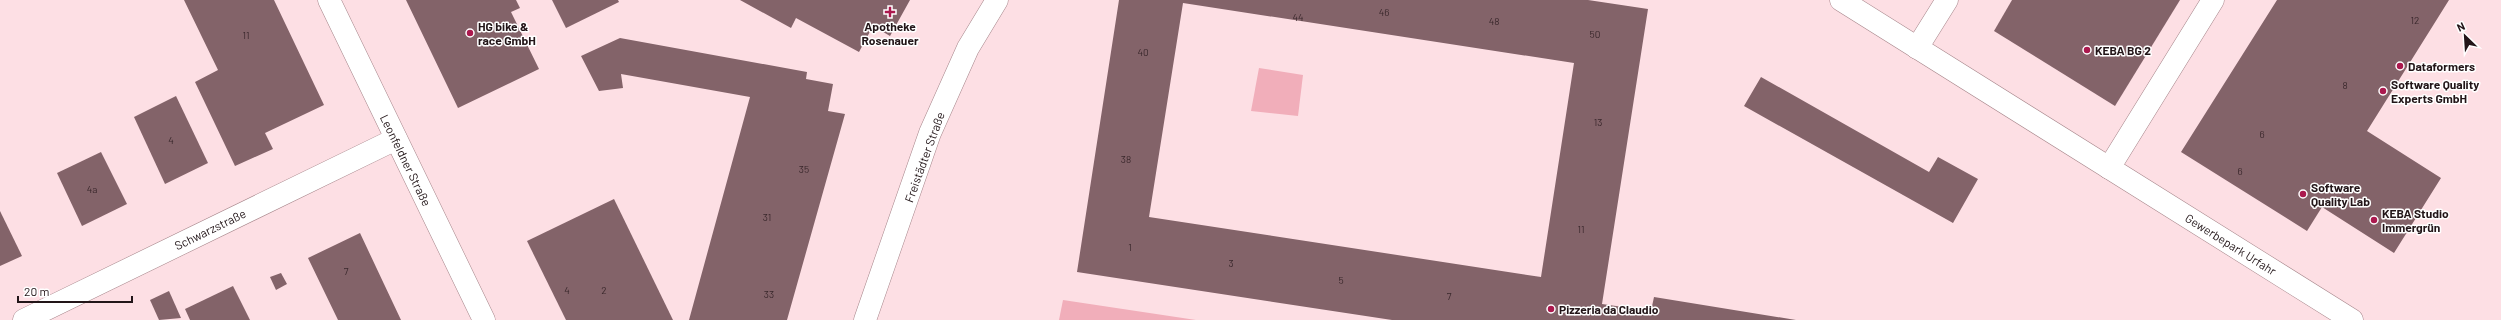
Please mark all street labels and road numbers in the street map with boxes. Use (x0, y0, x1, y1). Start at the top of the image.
street label: Freistädter Straße (901, 110, 947, 204)
street label: Leonfeldner Straße (378, 112, 434, 208)
street label: Schwarzstraße (172, 206, 248, 252)
street label: Gewerbepark Urfahr (2183, 210, 2280, 278)

